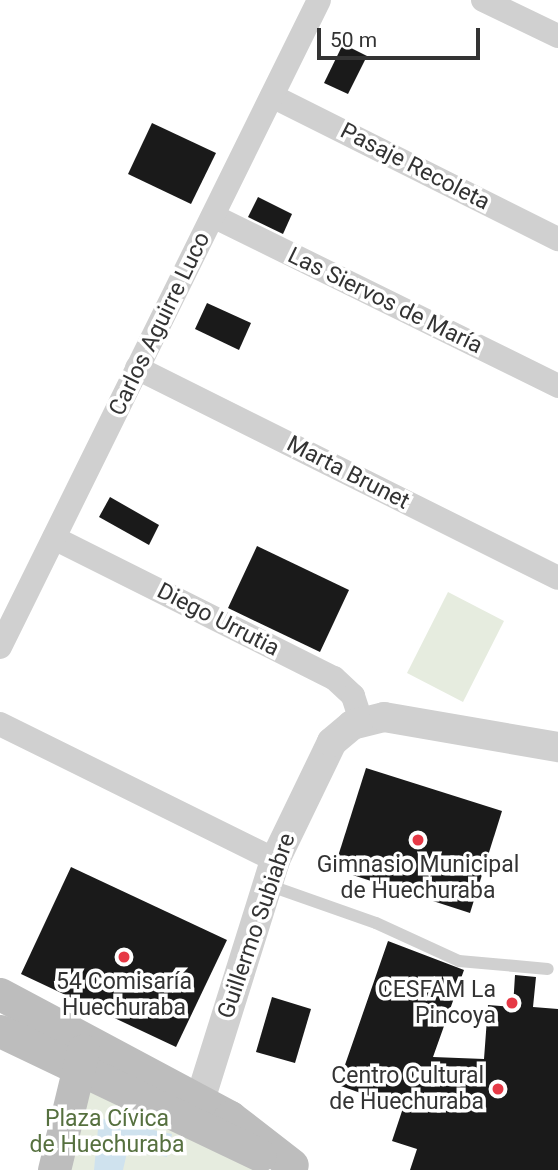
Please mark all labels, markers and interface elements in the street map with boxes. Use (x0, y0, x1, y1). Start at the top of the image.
scale bar (320, 14, 483, 58)
text: 50 m (330, 28, 377, 52)
street label: Pasaje Recoleta (336, 117, 494, 217)
street label: Carlos Aguirre Luco (104, 228, 216, 420)
street label: Las Siervos de María (283, 242, 487, 360)
street label: Marta Brunet (282, 430, 414, 516)
street label: Diego Urrutia (152, 577, 284, 663)
street label: Guillermo Subiabre (212, 830, 302, 1022)
marker: Gimnasio Municipal de Huechuraba (410, 832, 426, 848)
place label: Gimnasio Municipal de Huechuraba (317, 851, 519, 905)
marker: 54 Comisaría Huechuraba (116, 949, 132, 965)
place label: 54 Comisaría Huechuraba (56, 968, 192, 1022)
place label: CESFAM La Pincoya (378, 976, 496, 1030)
marker: CESFAM La Pincoya (502, 993, 522, 1013)
place label: Centro Cultural de Huechuraba (329, 1062, 484, 1116)
marker: Centro Cultural de Huechuraba (490, 1081, 506, 1097)
park label: Plaza Cívica de Huechuraba (30, 1105, 184, 1159)

